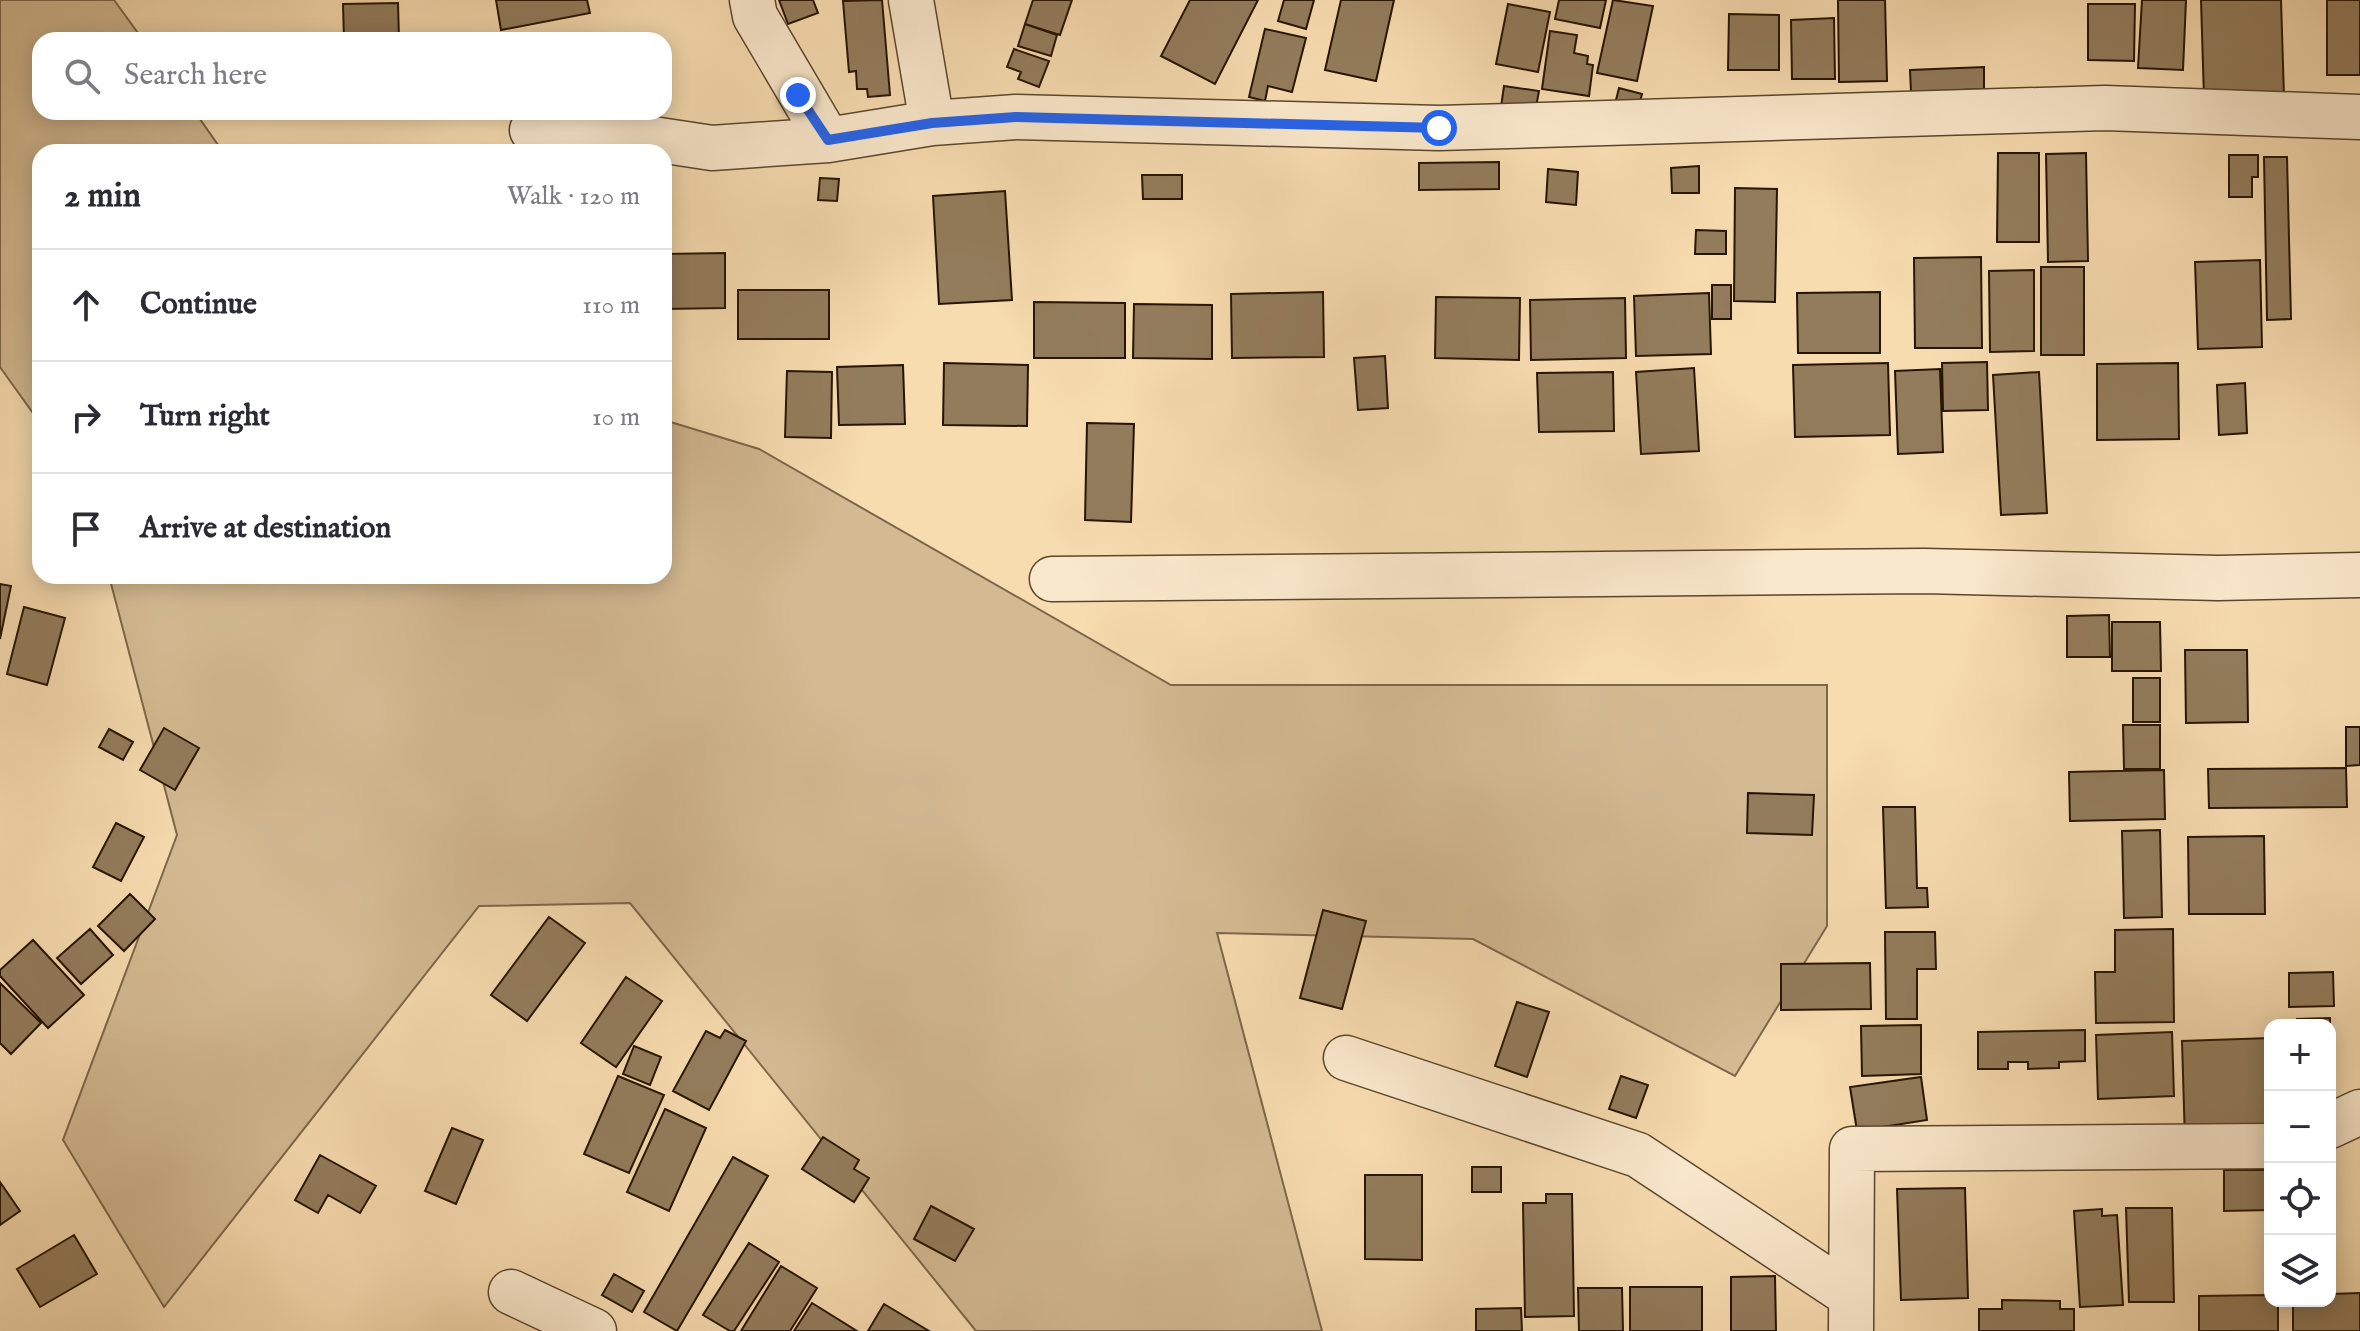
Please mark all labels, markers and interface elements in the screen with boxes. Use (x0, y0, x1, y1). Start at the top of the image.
search box (32, 32, 672, 120)
icon: search (60, 54, 104, 98)
text: Search here (124, 57, 267, 95)
route end (780, 77, 816, 113)
route start (1421, 110, 1457, 146)
text: 2 min (64, 175, 141, 218)
text: Walk · 120 m (507, 180, 640, 213)
icon: ahead (64, 283, 108, 327)
text: Continue (140, 286, 257, 324)
text: 110 m (582, 289, 640, 322)
icon: right (64, 395, 108, 439)
text: Turn right (140, 398, 270, 436)
text: 10 m (592, 401, 640, 434)
icon: arrive (64, 507, 108, 551)
text: Arrive at destination (140, 510, 391, 548)
map controls (2264, 1019, 2336, 1307)
button: + (2264, 1019, 2336, 1091)
button: − (2264, 1091, 2336, 1163)
button: locate (2264, 1163, 2336, 1235)
button: layers (2264, 1235, 2336, 1307)

